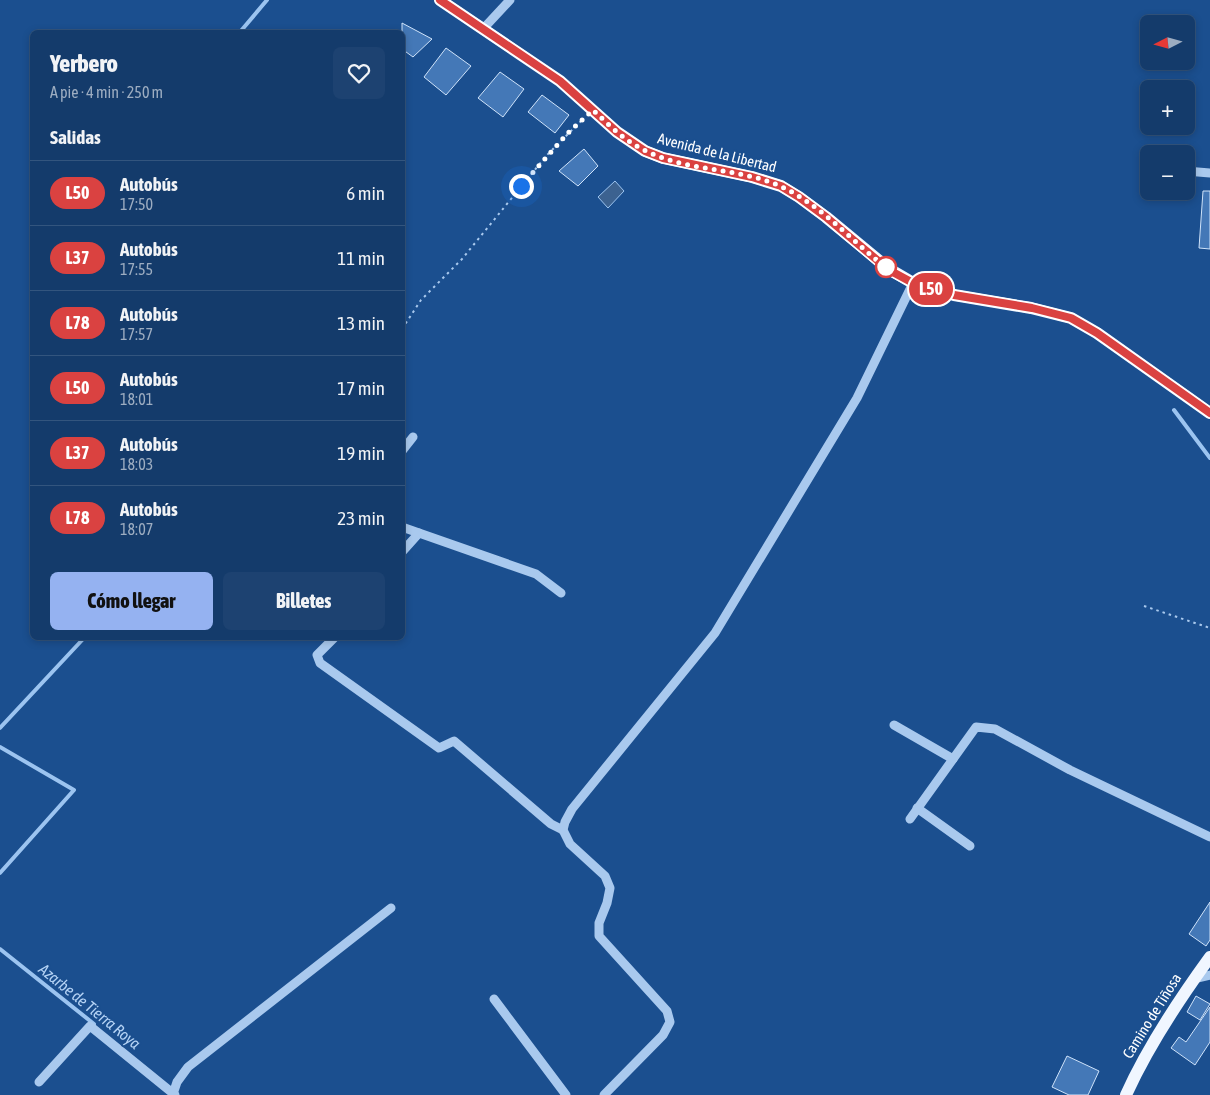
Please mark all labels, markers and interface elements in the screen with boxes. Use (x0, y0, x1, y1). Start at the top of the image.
north arrow (1140, 15, 1195, 70)
map controls (1140, 15, 1195, 200)
button: heart (333, 47, 385, 99)
text: Yerbero (50, 50, 118, 77)
button: + (1140, 80, 1195, 135)
text: A pie · 4 min · 250 m (50, 83, 163, 101)
text: Salidas (50, 126, 101, 148)
street label: Avenida de la Libertad (656, 130, 778, 176)
button: − (1140, 145, 1195, 200)
text: Autobús (120, 173, 178, 195)
your location (509, 174, 534, 199)
text: L50 (66, 182, 89, 203)
text: 6 min (346, 182, 385, 204)
text: 17:50 (120, 195, 153, 213)
text: Autobús (120, 238, 178, 260)
text: L37 (66, 247, 89, 268)
text: 11 min (337, 247, 385, 269)
unlabelled marker (875, 256, 897, 278)
text: 17:55 (120, 260, 153, 278)
line badge: L50 (902, 273, 960, 305)
text: L50 (919, 278, 943, 299)
text: Autobús (120, 303, 178, 325)
text: L78 (66, 312, 89, 333)
text: 13 min (337, 312, 385, 334)
text: 17:57 (120, 325, 153, 343)
text: Autobús (120, 368, 178, 390)
text: L50 (66, 377, 89, 398)
text: 17 min (337, 377, 385, 399)
text: 18:01 (120, 390, 153, 408)
text: Autobús (120, 433, 178, 455)
text: L37 (66, 442, 89, 463)
text: 19 min (337, 442, 385, 464)
text: 18:03 (120, 455, 153, 473)
text: Autobús (120, 498, 178, 520)
text: L78 (66, 507, 89, 528)
text: 23 min (337, 507, 385, 529)
text: 18:07 (120, 520, 153, 538)
button: Cómo llegar (50, 572, 213, 630)
button: Billetes (223, 572, 385, 630)
water label: Azarbe de Tierra Roya (34, 959, 145, 1054)
street label: Camino de Tiñosa (1119, 970, 1184, 1061)

